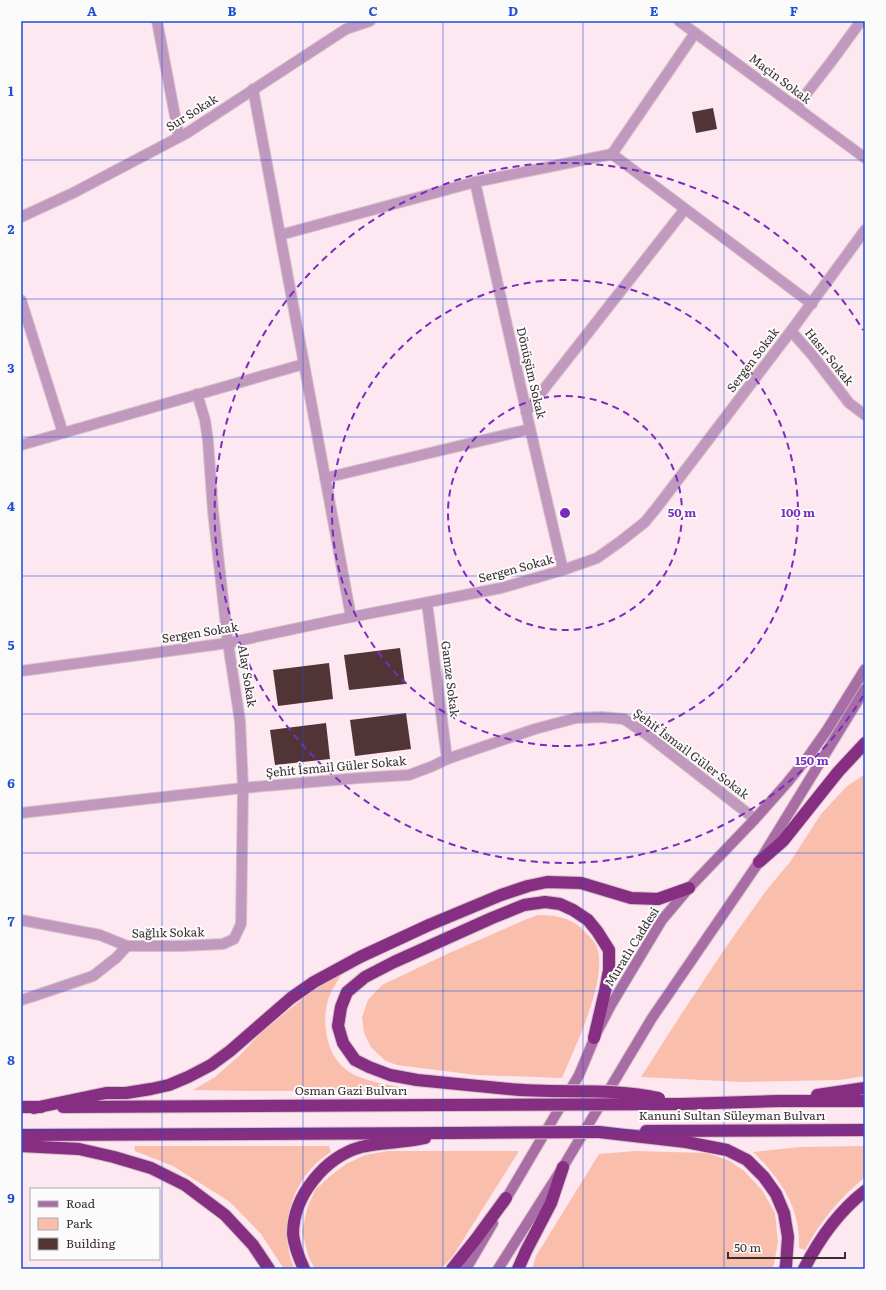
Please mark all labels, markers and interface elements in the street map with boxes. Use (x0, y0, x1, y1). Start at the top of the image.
text: A (87, 1, 97, 20)
text: B (228, 1, 237, 20)
text: C (368, 1, 378, 20)
text: D (508, 1, 518, 20)
text: E (650, 1, 659, 20)
text: F (790, 1, 798, 20)
street label: Maçin Sokak (746, 49, 816, 108)
text: 1 (8, 81, 14, 100)
street label: Sur Sokak (162, 89, 221, 135)
text: 2 (8, 219, 15, 238)
street label: Sergen Sokak (722, 323, 783, 396)
street label: Hasır Sokak (801, 324, 859, 389)
street label: Dönüşüm Sokak (513, 325, 551, 421)
text: 3 (7, 358, 15, 377)
text: 4 (7, 496, 15, 515)
text: 50 m (668, 503, 696, 521)
text: 100 m (781, 503, 815, 521)
centre of rings (558, 506, 572, 520)
street label: Sergen Sokak (476, 549, 556, 587)
street label: Sergen Sokak (160, 617, 240, 647)
text: 5 (7, 635, 15, 654)
street label: Gamze Sokak (437, 640, 465, 719)
street label: Alay Sokak (234, 643, 262, 709)
street label: Şehit İsmail Güler Sokak (630, 704, 754, 803)
street label: Şehit İsmail Güler Sokak (265, 751, 407, 781)
text: 150 m (795, 751, 829, 769)
text: 6 (7, 773, 15, 792)
street label: Muratlı Caddesi (600, 903, 663, 990)
text: 7 (7, 911, 15, 930)
street label: Sağlık Sokak (131, 922, 205, 942)
text: 8 (7, 1050, 15, 1069)
street label: Osman Gazi Bulvarı (295, 1081, 407, 1099)
street label: Kanuni Sultan Süleyman Bulvarı (639, 1106, 825, 1124)
text: 9 (7, 1188, 15, 1207)
legend (30, 1188, 160, 1260)
text: Road (66, 1194, 96, 1212)
text: Park (66, 1214, 93, 1232)
text: Building (66, 1234, 116, 1252)
scale bar (728, 1234, 845, 1260)
text: 50 m (734, 1238, 761, 1256)

